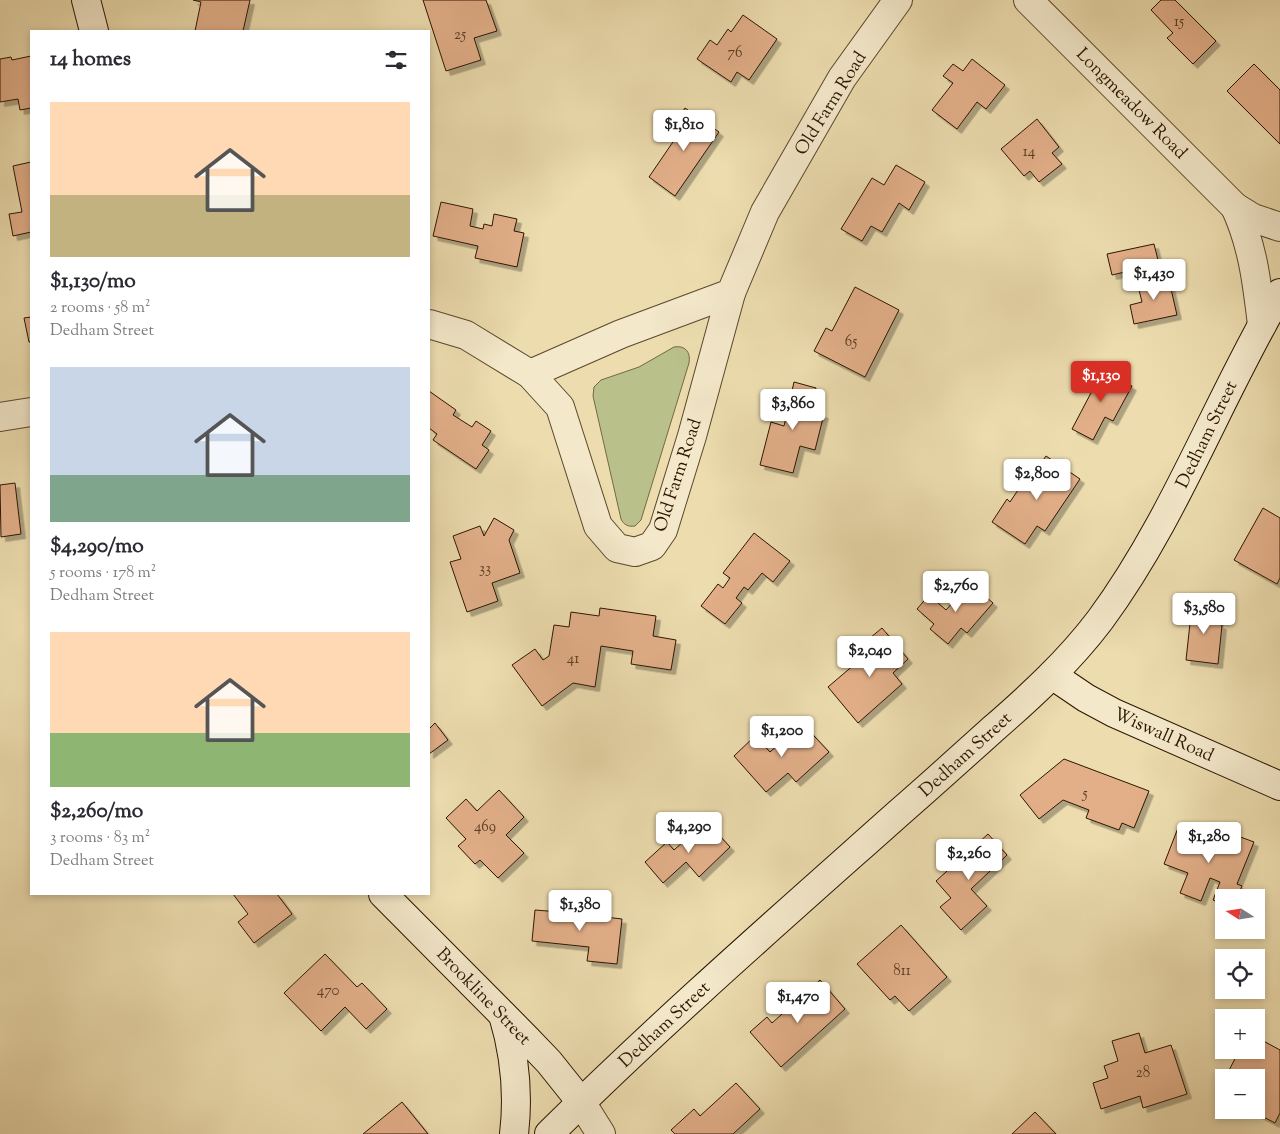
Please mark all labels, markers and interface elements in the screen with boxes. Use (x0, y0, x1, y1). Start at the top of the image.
house number: 15 (1174, 12, 1184, 33)
house number: 25 (454, 25, 466, 46)
house number: 76 (728, 43, 742, 64)
street label: Longmeadow Road (1069, 43, 1192, 166)
text: 14 homes (50, 45, 131, 75)
icon: filters (382, 46, 410, 74)
street label: Old Farm Road (789, 47, 874, 161)
pin: $1,810 (643, 110, 725, 152)
text: $1,810 (664, 114, 704, 137)
icon: home (185, 135, 275, 225)
house number: 14 (1023, 142, 1036, 163)
pin: $1,430 (1113, 258, 1195, 301)
text: $1,430 (1134, 263, 1174, 286)
text: $1,130/mo (50, 267, 136, 297)
text: 2 rooms · 58 m² (50, 297, 150, 320)
text: Dedham Street (50, 320, 154, 343)
house number: 65 (845, 332, 857, 353)
pin: $1,130 (1060, 360, 1142, 403)
text: $1,130 (1082, 365, 1120, 388)
street label: Dedham Street (1170, 377, 1245, 493)
pin: $3,860 (752, 388, 834, 431)
text: $3,860 (771, 393, 815, 416)
icon: home (185, 400, 275, 490)
street label: Old Farm Road (648, 416, 709, 536)
pin: $2,800 (996, 458, 1078, 501)
text: $2,800 (1015, 463, 1059, 486)
text: $4,290/mo (50, 532, 144, 562)
house number: 33 (479, 559, 491, 580)
text: 5 rooms · 178 m² (50, 562, 156, 585)
pin: $2,760 (915, 570, 997, 613)
text: $2,760 (934, 575, 978, 598)
text: Dedham Street (50, 585, 154, 608)
pin: $3,580 (1163, 592, 1245, 635)
text: $3,580 (1183, 597, 1225, 620)
pin: $2,040 (829, 636, 911, 678)
text: $2,040 (848, 640, 892, 663)
house number: 41 (567, 649, 579, 670)
icon: home (185, 665, 275, 755)
street label: Wiswall Road (1109, 702, 1217, 770)
street label: Dedham Street (914, 707, 1018, 804)
pin: $1,200 (741, 716, 823, 758)
text: $1,200 (761, 720, 803, 743)
house number: 5 (1081, 784, 1088, 805)
text: $2,260/mo (50, 797, 143, 827)
pin: $4,290 (648, 812, 730, 854)
text: $4,290 (667, 816, 711, 839)
house number: 469 (474, 817, 496, 838)
pin: $1,280 (1168, 822, 1250, 864)
text: $1,280 (1188, 826, 1230, 849)
text: 3 rooms · 83 m² (50, 827, 150, 850)
pin: $2,260 (928, 838, 1010, 881)
text: $2,260 (947, 843, 991, 866)
text: Dedham Street (50, 850, 154, 873)
north arrow (1215, 889, 1265, 939)
map controls (1215, 889, 1265, 1119)
pin: $1,380 (539, 890, 621, 932)
text: $1,380 (560, 894, 600, 917)
street label: Brookline Street (429, 943, 536, 1052)
button: locate (1215, 949, 1265, 999)
house number: 811 (893, 961, 911, 982)
street label: Dedham Street (614, 976, 717, 1075)
house number: 470 (317, 981, 339, 1002)
pin: $1,470 (757, 982, 839, 1024)
text: $1,470 (777, 986, 819, 1009)
button: + (1215, 1009, 1265, 1059)
house number: 28 (1136, 1063, 1150, 1084)
button: − (1215, 1069, 1265, 1119)

